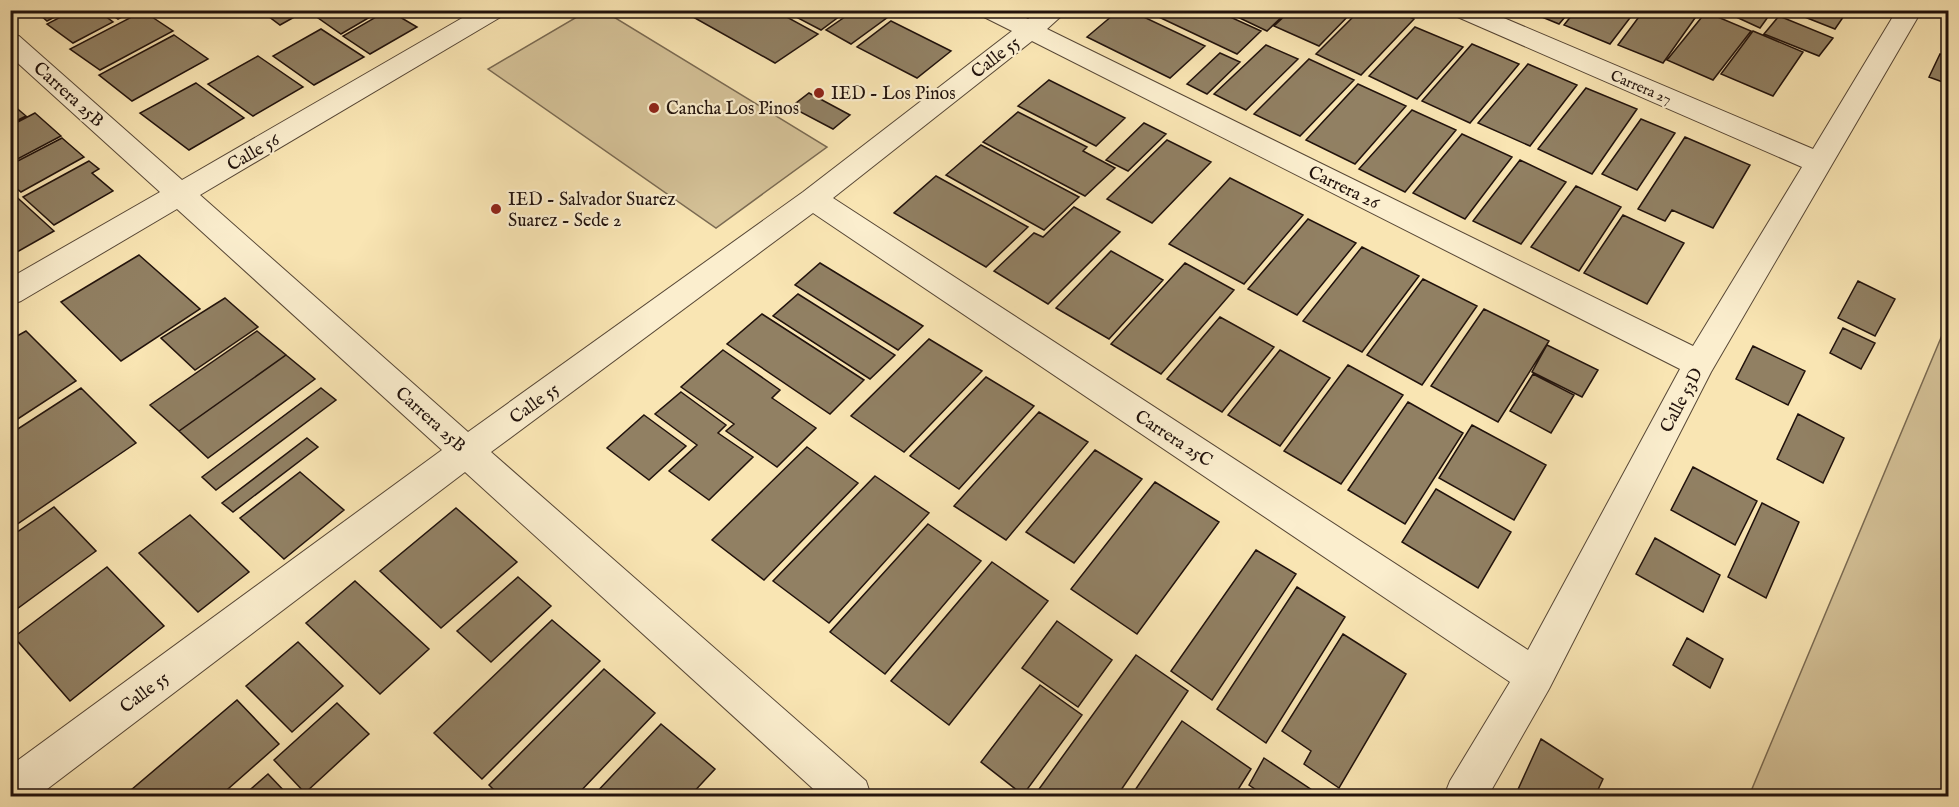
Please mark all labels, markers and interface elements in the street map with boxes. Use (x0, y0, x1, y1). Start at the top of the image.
street label: Calle 55 (967, 32, 1025, 84)
street label: Carrera 25B (28, 57, 108, 133)
street label: Carrera 27 (1608, 66, 1674, 109)
place label: IED - Los Pinos (831, 83, 956, 106)
marker: IED - Los Pinos (812, 86, 826, 100)
place label: Cancha Los Pinos (666, 98, 799, 121)
marker: Cancha Los Pinos (647, 101, 661, 115)
street label: Calle 56 (223, 129, 284, 177)
street label: Carrera 26 (1304, 161, 1383, 216)
place label: IED - Salvador Suarez Suarez - Sede 2 (508, 189, 676, 233)
marker: IED - Salvador Suarez Suarez - Sede 2 (489, 202, 503, 216)
street label: Calle 53D (1656, 364, 1709, 437)
street label: Calle 55 (506, 378, 565, 430)
street label: Carrera 25B (390, 382, 470, 458)
street label: Carrera 25C (1130, 406, 1217, 473)
street label: Calle 55 (116, 667, 174, 719)

